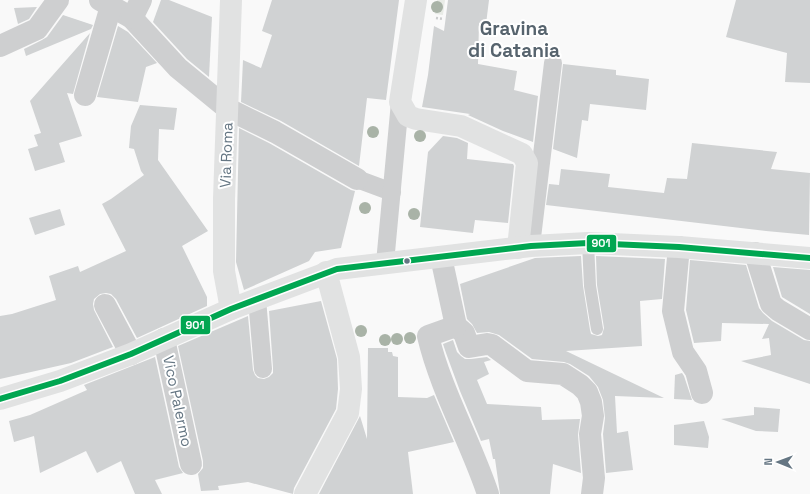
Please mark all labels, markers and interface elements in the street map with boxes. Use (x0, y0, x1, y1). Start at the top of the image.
district label: Gravina di Catania (468, 16, 560, 63)
street label: Via Roma (215, 121, 237, 188)
line badge: 901 (586, 234, 617, 253)
text: 901 (592, 236, 610, 250)
unlabelled marker (402, 256, 412, 266)
line badge: 901 (180, 315, 211, 335)
text: 901 (186, 318, 204, 332)
street label: Vico Palermo (159, 354, 197, 448)
north arrow (758, 442, 798, 482)
text: N (761, 458, 775, 466)

